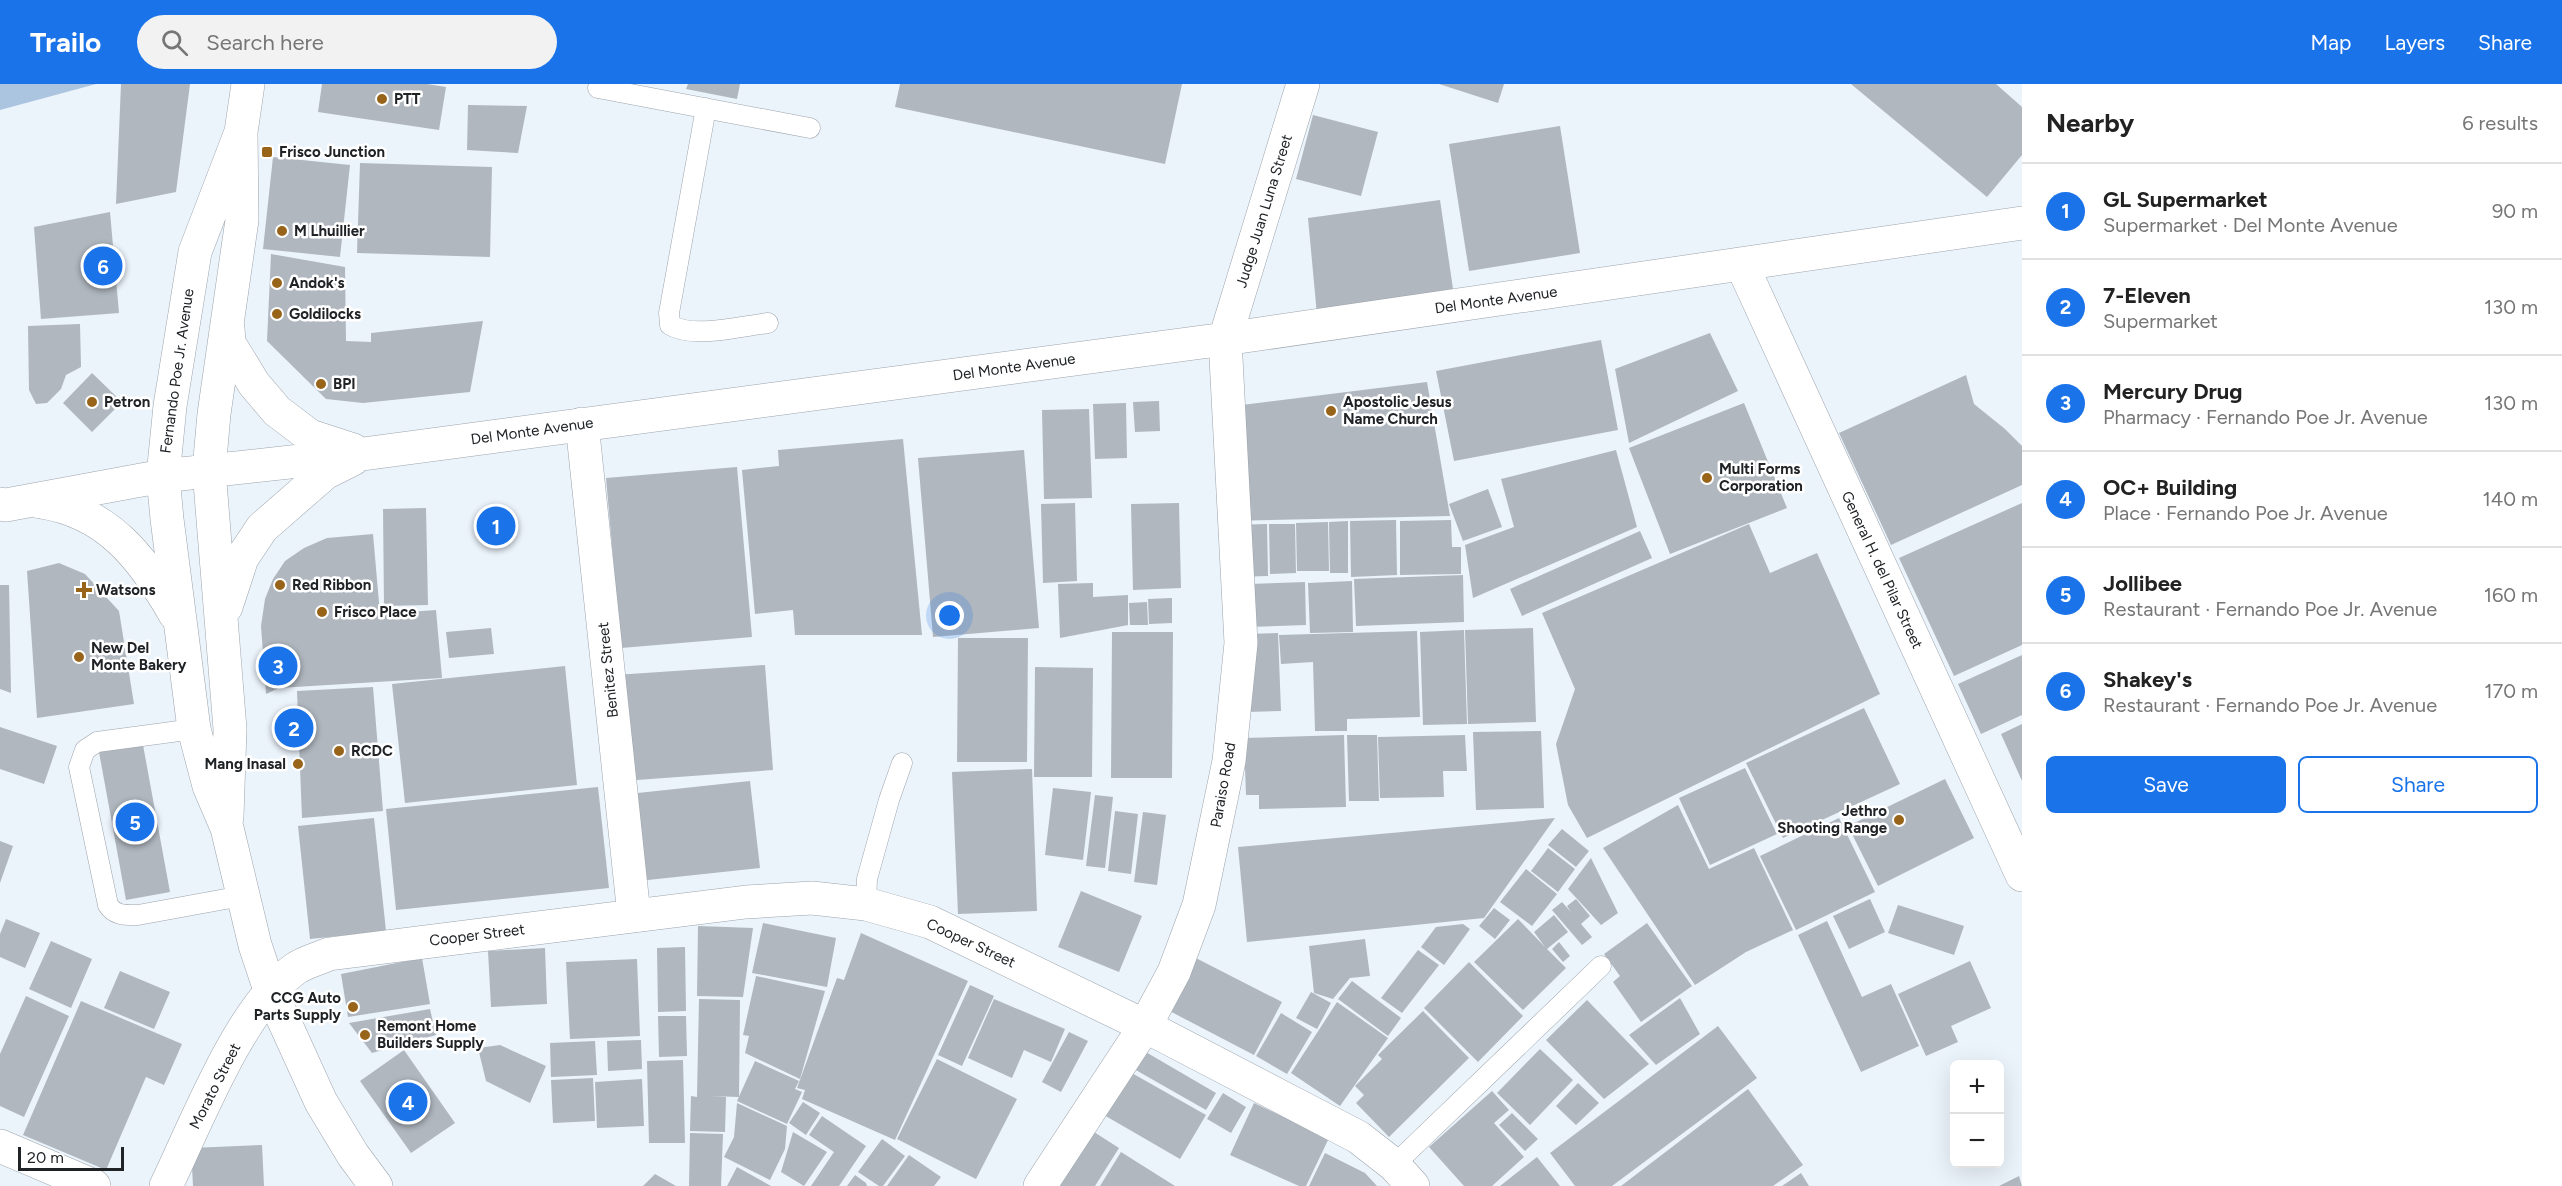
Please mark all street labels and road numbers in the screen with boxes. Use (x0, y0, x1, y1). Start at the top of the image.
street label: Judge Juan Luna Street (1232, 132, 1296, 290)
street label: Del Monte Avenue (1434, 282, 1558, 318)
street label: Fernando Poe Jr. Avenue (157, 287, 197, 455)
street label: Del Monte Avenue (952, 349, 1076, 385)
street label: Del Monte Avenue (470, 413, 594, 449)
street label: General H. del Pilar Street (1838, 488, 1927, 652)
street label: Benitez Street (594, 621, 622, 719)
street label: Paraiso Road (1207, 741, 1239, 829)
street label: Cooper Street (924, 915, 1019, 972)
street label: Cooper Street (428, 920, 526, 950)
street label: Morato Street (186, 1040, 245, 1132)

